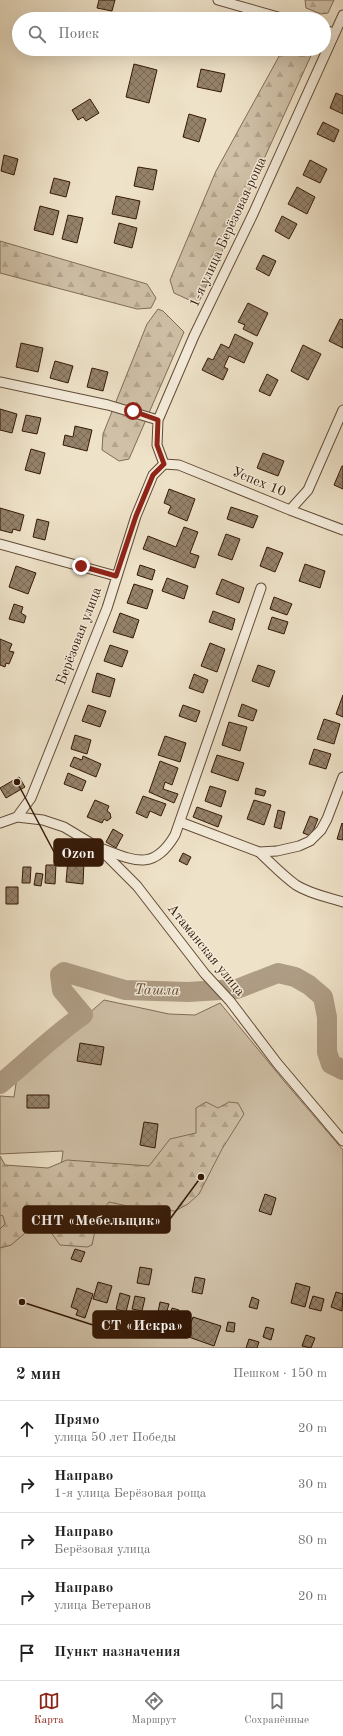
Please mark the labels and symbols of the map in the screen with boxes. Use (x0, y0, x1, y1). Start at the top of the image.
street label: 1-я улица Берёзовая роща (187, 155, 269, 309)
route start (124, 402, 142, 420)
street label: Успех 10 (230, 465, 288, 499)
route end (72, 557, 90, 575)
street label: Берёзовая улица (54, 585, 104, 687)
callout: Ozon (54, 839, 103, 866)
text: Ozon (61, 847, 95, 862)
street label: Атаманская улица (165, 901, 247, 999)
water label: Ташла (134, 983, 180, 999)
callout: СНТ «Мебельщик» (23, 1206, 170, 1233)
text: СНТ «Мебельщик» (31, 1214, 161, 1229)
callout: СТ «Искра» (93, 1311, 191, 1338)
text: СТ «Искра» (101, 1319, 183, 1334)

